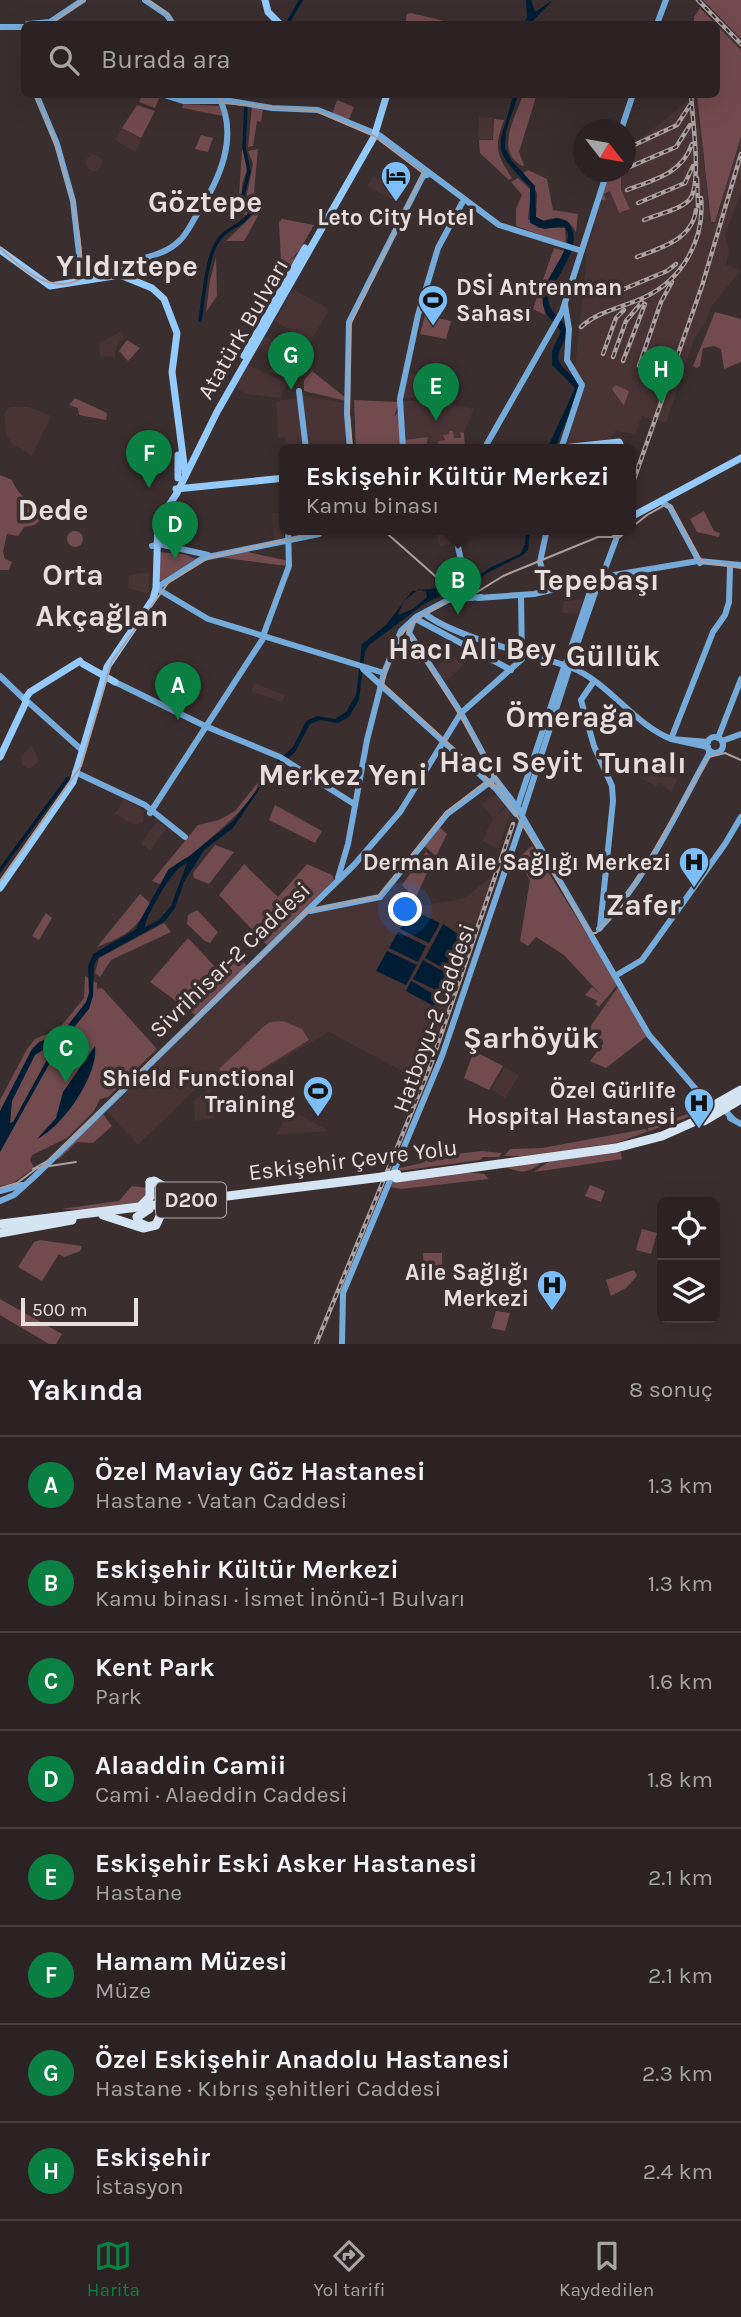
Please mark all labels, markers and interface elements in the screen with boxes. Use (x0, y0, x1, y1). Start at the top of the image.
search box (21, 21, 720, 98)
icon: search (45, 41, 83, 79)
text: Burada ara (101, 44, 231, 75)
north arrow (573, 119, 636, 182)
hotel icon: Leto City Hotel (379, 159, 413, 203)
district label: Göztepe (148, 184, 262, 220)
place label: Leto City Hotel (317, 204, 475, 231)
district label: Yıldıztepe (56, 248, 198, 284)
street label: Atatürk Bulvarı (192, 254, 294, 404)
place label: DSİ Antrenman Sahası (456, 273, 622, 327)
sports icon: DSİ Antrenman Sahası (416, 283, 450, 327)
pin: G (268, 332, 314, 390)
pin: H (638, 346, 684, 404)
pin: E (413, 363, 459, 421)
pin: F (126, 430, 172, 488)
popup (279, 444, 636, 535)
text: Eskişehir Kültür Merkezi (306, 461, 609, 492)
district label: Dede (18, 492, 88, 528)
text: Kamu binası (306, 492, 439, 519)
pin: D (152, 501, 198, 559)
district label: Orta (42, 557, 104, 593)
pin: B (435, 557, 481, 615)
district label: Tepebaşı (534, 562, 660, 598)
district label: Akçağlan (36, 598, 168, 634)
district label: Hacı Ali Bey (388, 631, 556, 667)
district label: Güllük (566, 638, 660, 674)
pin: A (155, 662, 201, 720)
district label: Ömerağa (505, 699, 635, 735)
district label: Hacı Seyit (439, 744, 583, 780)
district label: Tunalı (599, 745, 687, 781)
district label: Merkez Yeni (258, 757, 428, 793)
hospital icon: Derman Aile Sağlığı Merkezi (677, 845, 711, 889)
place label: Derman Aile Sağlığı Merkezi (363, 849, 671, 876)
street label: Sivrihisar-2 Caddesi (144, 876, 316, 1044)
district label: Zafer (605, 887, 681, 923)
your location (388, 892, 422, 926)
street label: Hatboyu-2 Caddesi (387, 920, 481, 1116)
district label: Şarhöyük (463, 1020, 599, 1056)
pin: C (43, 1025, 89, 1083)
place label: Shield Functional Training (102, 1065, 295, 1118)
sports icon: Shield Functional Training (301, 1074, 335, 1118)
place label: Özel Gürlife Hospital Hastanesi (467, 1076, 676, 1130)
hospital icon: Özel Gürlife Hospital Hastanesi (682, 1086, 716, 1130)
street label: Eskişehir Çevre Yolu (247, 1134, 459, 1186)
road number: D200 (156, 1182, 226, 1218)
map controls (657, 1197, 720, 1323)
button: locate (657, 1197, 720, 1260)
place label: Aile Sağlığı Merkezi (405, 1259, 529, 1312)
button: layers (657, 1260, 720, 1323)
hospital icon: Aile Sağlığı Merkezi (535, 1268, 569, 1312)
scale bar (21, 1295, 138, 1327)
text: 500 m (32, 1299, 88, 1321)
text: Yakında (28, 1372, 143, 1408)
text: 8 sonuç (629, 1376, 713, 1403)
text: Özel Maviay Göz Hastanesi (95, 1456, 425, 1487)
text: A (44, 1472, 58, 1499)
text: 1.3 km (648, 1472, 713, 1499)
text: Hastane · Vatan Caddesi (95, 1487, 347, 1514)
text: Eskişehir Kültür Merkezi (95, 1554, 399, 1585)
text: B (44, 1570, 58, 1597)
text: 1.3 km (648, 1570, 713, 1597)
text: Kamu binası · İsmet İnönü-1 Bulvarı (95, 1585, 465, 1612)
text: Kent Park (95, 1652, 215, 1683)
text: C (44, 1668, 58, 1695)
text: 1.6 km (648, 1668, 713, 1695)
text: Park (95, 1683, 142, 1710)
text: Alaaddin Camii (95, 1750, 286, 1781)
text: D (43, 1766, 59, 1793)
text: 1.8 km (647, 1766, 713, 1793)
text: Cami · Alaeddin Caddesi (95, 1781, 348, 1808)
text: Eskişehir Eski Asker Hastanesi (95, 1848, 477, 1879)
text: E (44, 1864, 58, 1891)
text: 2.1 km (648, 1864, 713, 1891)
text: Hastane (95, 1879, 182, 1906)
text: Hamam Müzesi (95, 1946, 288, 1977)
text: F (45, 1962, 57, 1989)
text: 2.1 km (648, 1962, 713, 1989)
text: Müze (95, 1977, 151, 2004)
text: Özel Eskişehir Anadolu Hastanesi (95, 2044, 510, 2075)
text: G (43, 2060, 59, 2087)
text: 2.3 km (642, 2060, 713, 2087)
text: Hastane · Kıbrıs şehitleri Caddesi (95, 2075, 441, 2102)
text: Eskişehir (95, 2142, 210, 2173)
text: H (43, 2158, 59, 2185)
text: 2.4 km (643, 2158, 713, 2185)
text: İstasyon (95, 2173, 184, 2200)
tab: Harita (87, 2237, 140, 2301)
tab: Yol tarifi (314, 2237, 385, 2301)
tab: Kaydedilen (559, 2237, 654, 2301)

